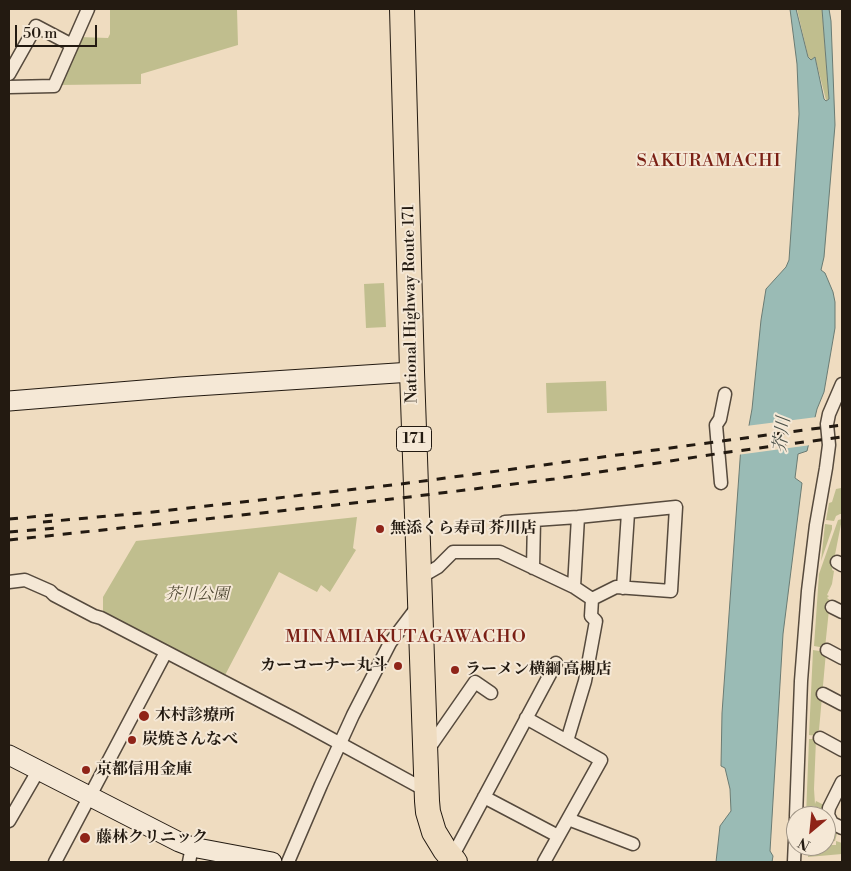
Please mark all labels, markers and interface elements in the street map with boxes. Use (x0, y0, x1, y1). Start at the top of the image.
scale bar (18, 15, 100, 47)
text: 50 m (23, 24, 57, 43)
district label: SAKURAMACHI (635, 151, 783, 173)
street label: National Highway Route 171 (400, 204, 422, 404)
water label: 芥川 (770, 416, 796, 454)
road number: 171 (396, 426, 432, 452)
place label: 無添くら寿司 芥川店 (390, 519, 537, 539)
marker: 無添くら寿司 芥川店 (374, 523, 386, 535)
park label: 芥川公園 (165, 585, 229, 605)
district label: MINAMIAKUTAGAWACHO (283, 627, 529, 649)
place label: カーコーナー丸斗 (260, 656, 388, 676)
marker: カーコーナー丸斗 (392, 660, 404, 672)
place label: ラーメン横綱 高槻店 (465, 660, 612, 680)
marker: ラーメン横綱 高槻店 (449, 664, 461, 676)
place label: 木村診療所 (155, 706, 235, 726)
marker: 木村診療所 (137, 709, 151, 723)
place label: 炭焼さんなべ (142, 730, 238, 750)
marker: 炭焼さんなべ (126, 734, 138, 746)
place label: 京都信用金庫 (96, 760, 192, 780)
marker: 京都信用金庫 (80, 764, 92, 776)
north arrow (786, 806, 836, 856)
place label: 藤林クリニック (96, 828, 208, 848)
marker: 藤林クリニック (78, 831, 92, 845)
text: N (795, 833, 814, 854)

